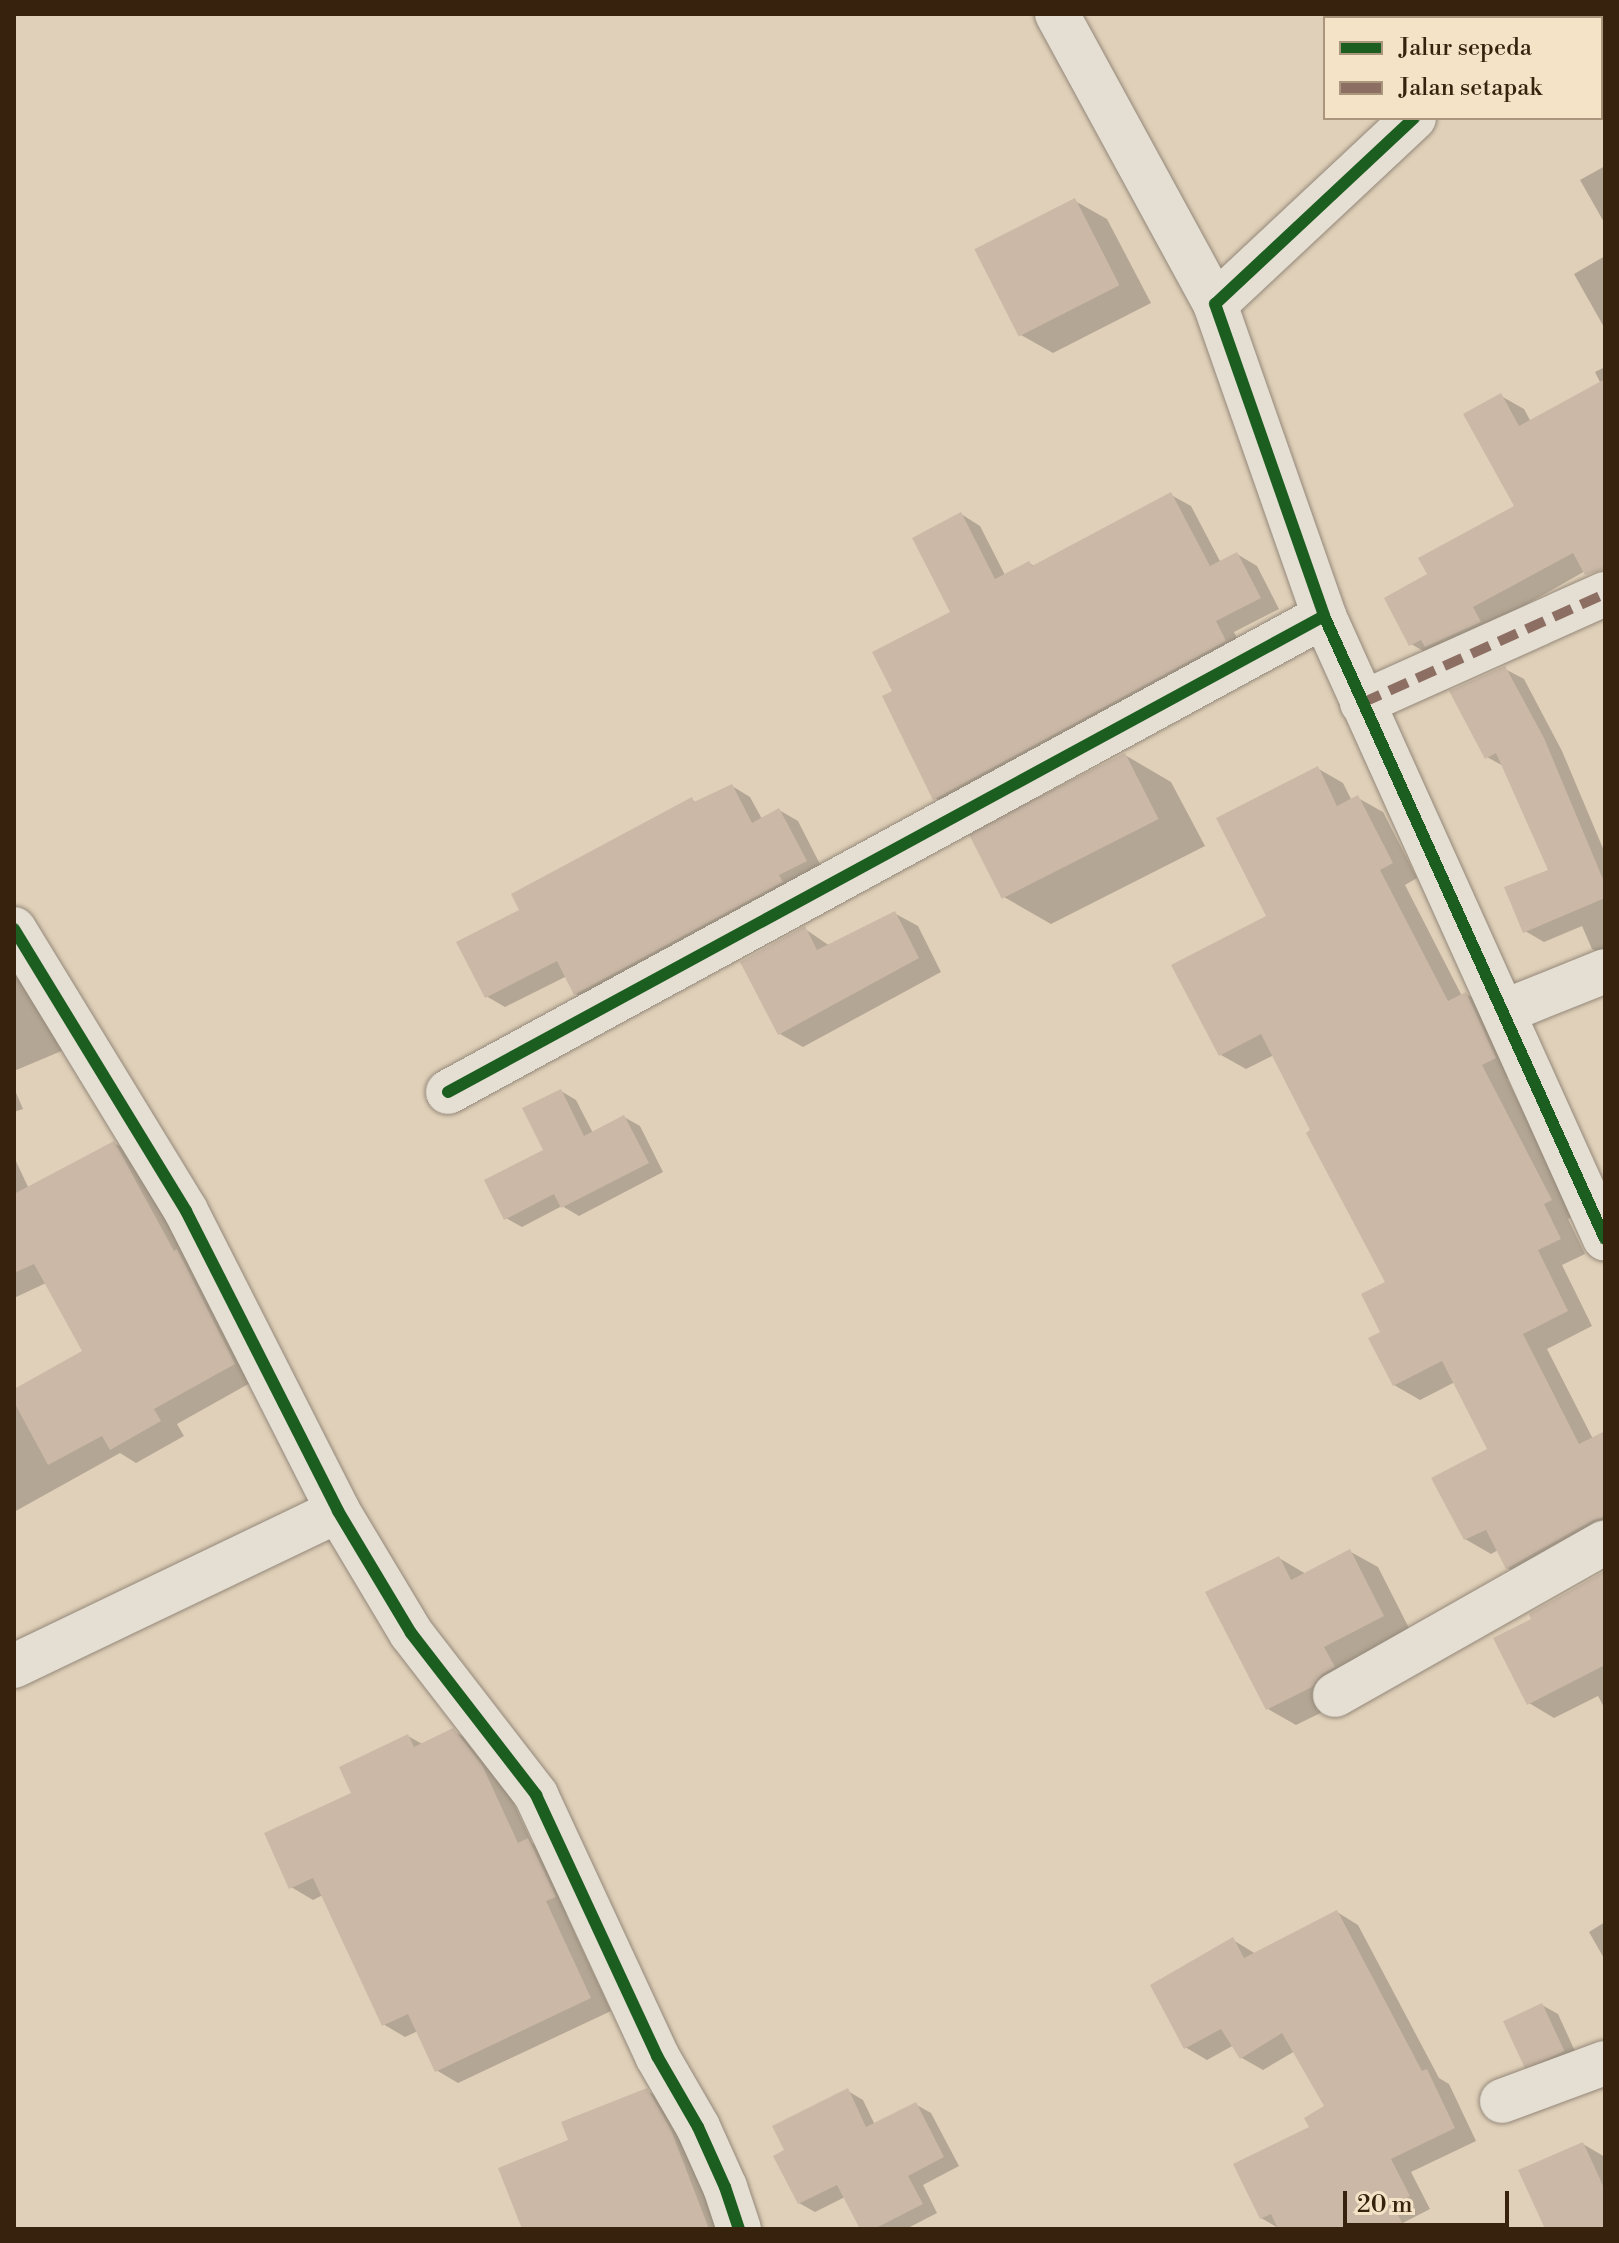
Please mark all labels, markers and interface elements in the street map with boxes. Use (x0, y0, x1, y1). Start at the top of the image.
legend (1323, 16, 1603, 120)
text: Jalur sepeda (1399, 33, 1532, 63)
text: Jalan setapak (1399, 73, 1542, 103)
scale bar (1347, 2175, 1513, 2225)
text: 20 m (1357, 2190, 1413, 2220)

